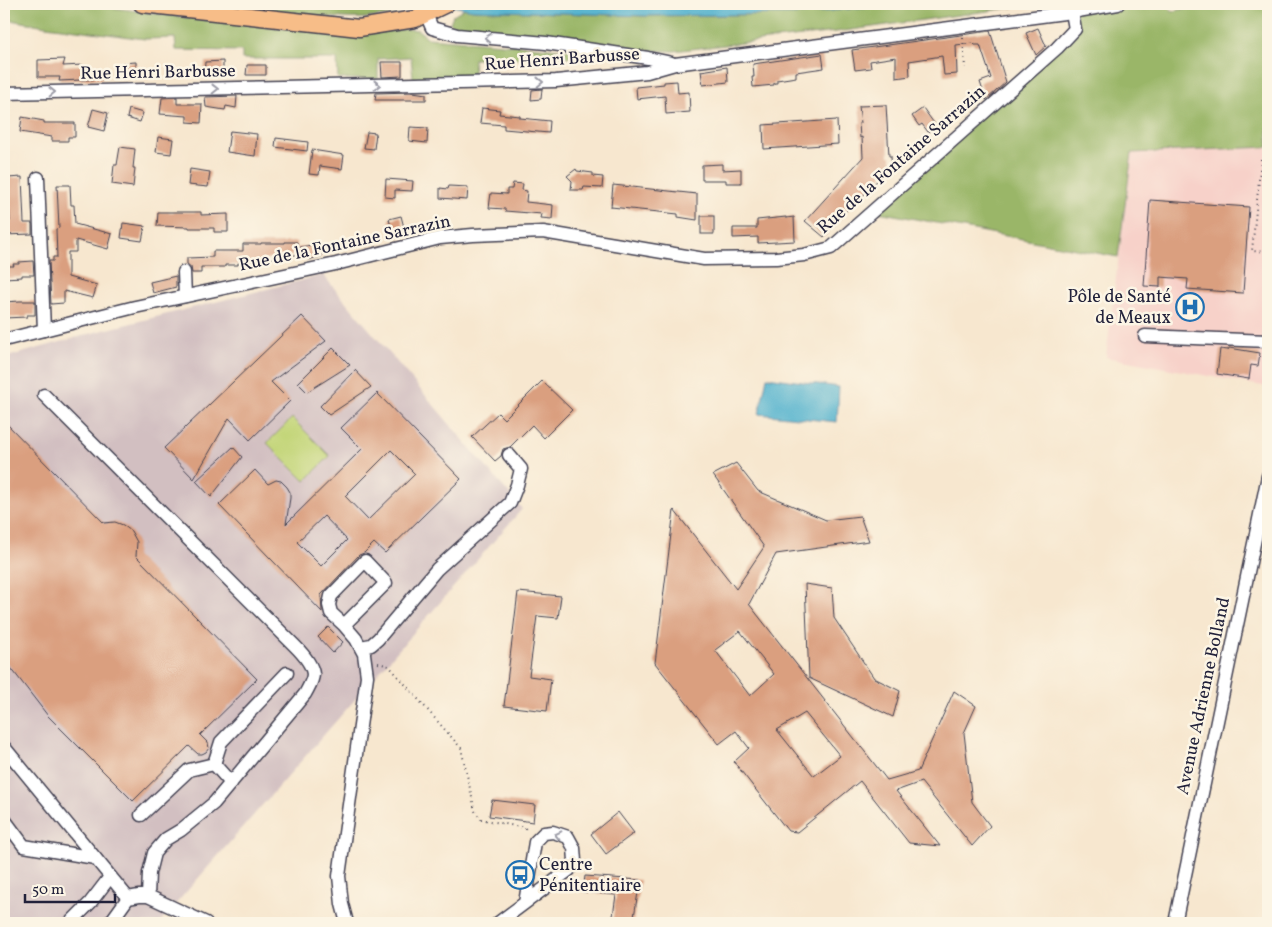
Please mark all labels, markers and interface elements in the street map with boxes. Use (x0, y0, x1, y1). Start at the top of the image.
one-way arrow (484, 33, 492, 44)
street label: Rue Henri Barbusse (483, 42, 641, 78)
street label: Rue Henri Barbusse (80, 59, 236, 87)
one-way arrow (536, 76, 544, 87)
one-way arrow (374, 80, 382, 90)
street label: Rue de la Fontaine Sarrazin (812, 80, 992, 240)
one-way arrow (212, 84, 219, 94)
one-way arrow (49, 87, 57, 98)
street label: Rue de la Fontaine Sarrazin (237, 209, 454, 279)
place label: Pôle de Santé de Meaux (1067, 285, 1171, 331)
hospital icon: Pôle de Santé de Meaux (1175, 292, 1205, 322)
street label: Avenue Adrienne Bolland (1171, 595, 1237, 797)
one-way arrow (553, 830, 562, 841)
place label: Centre Pénitentiaire (539, 853, 641, 899)
bus stop icon: Centre Pénitentiaire (505, 860, 535, 890)
scale bar (25, 872, 115, 904)
text: 50 m (32, 880, 64, 901)

